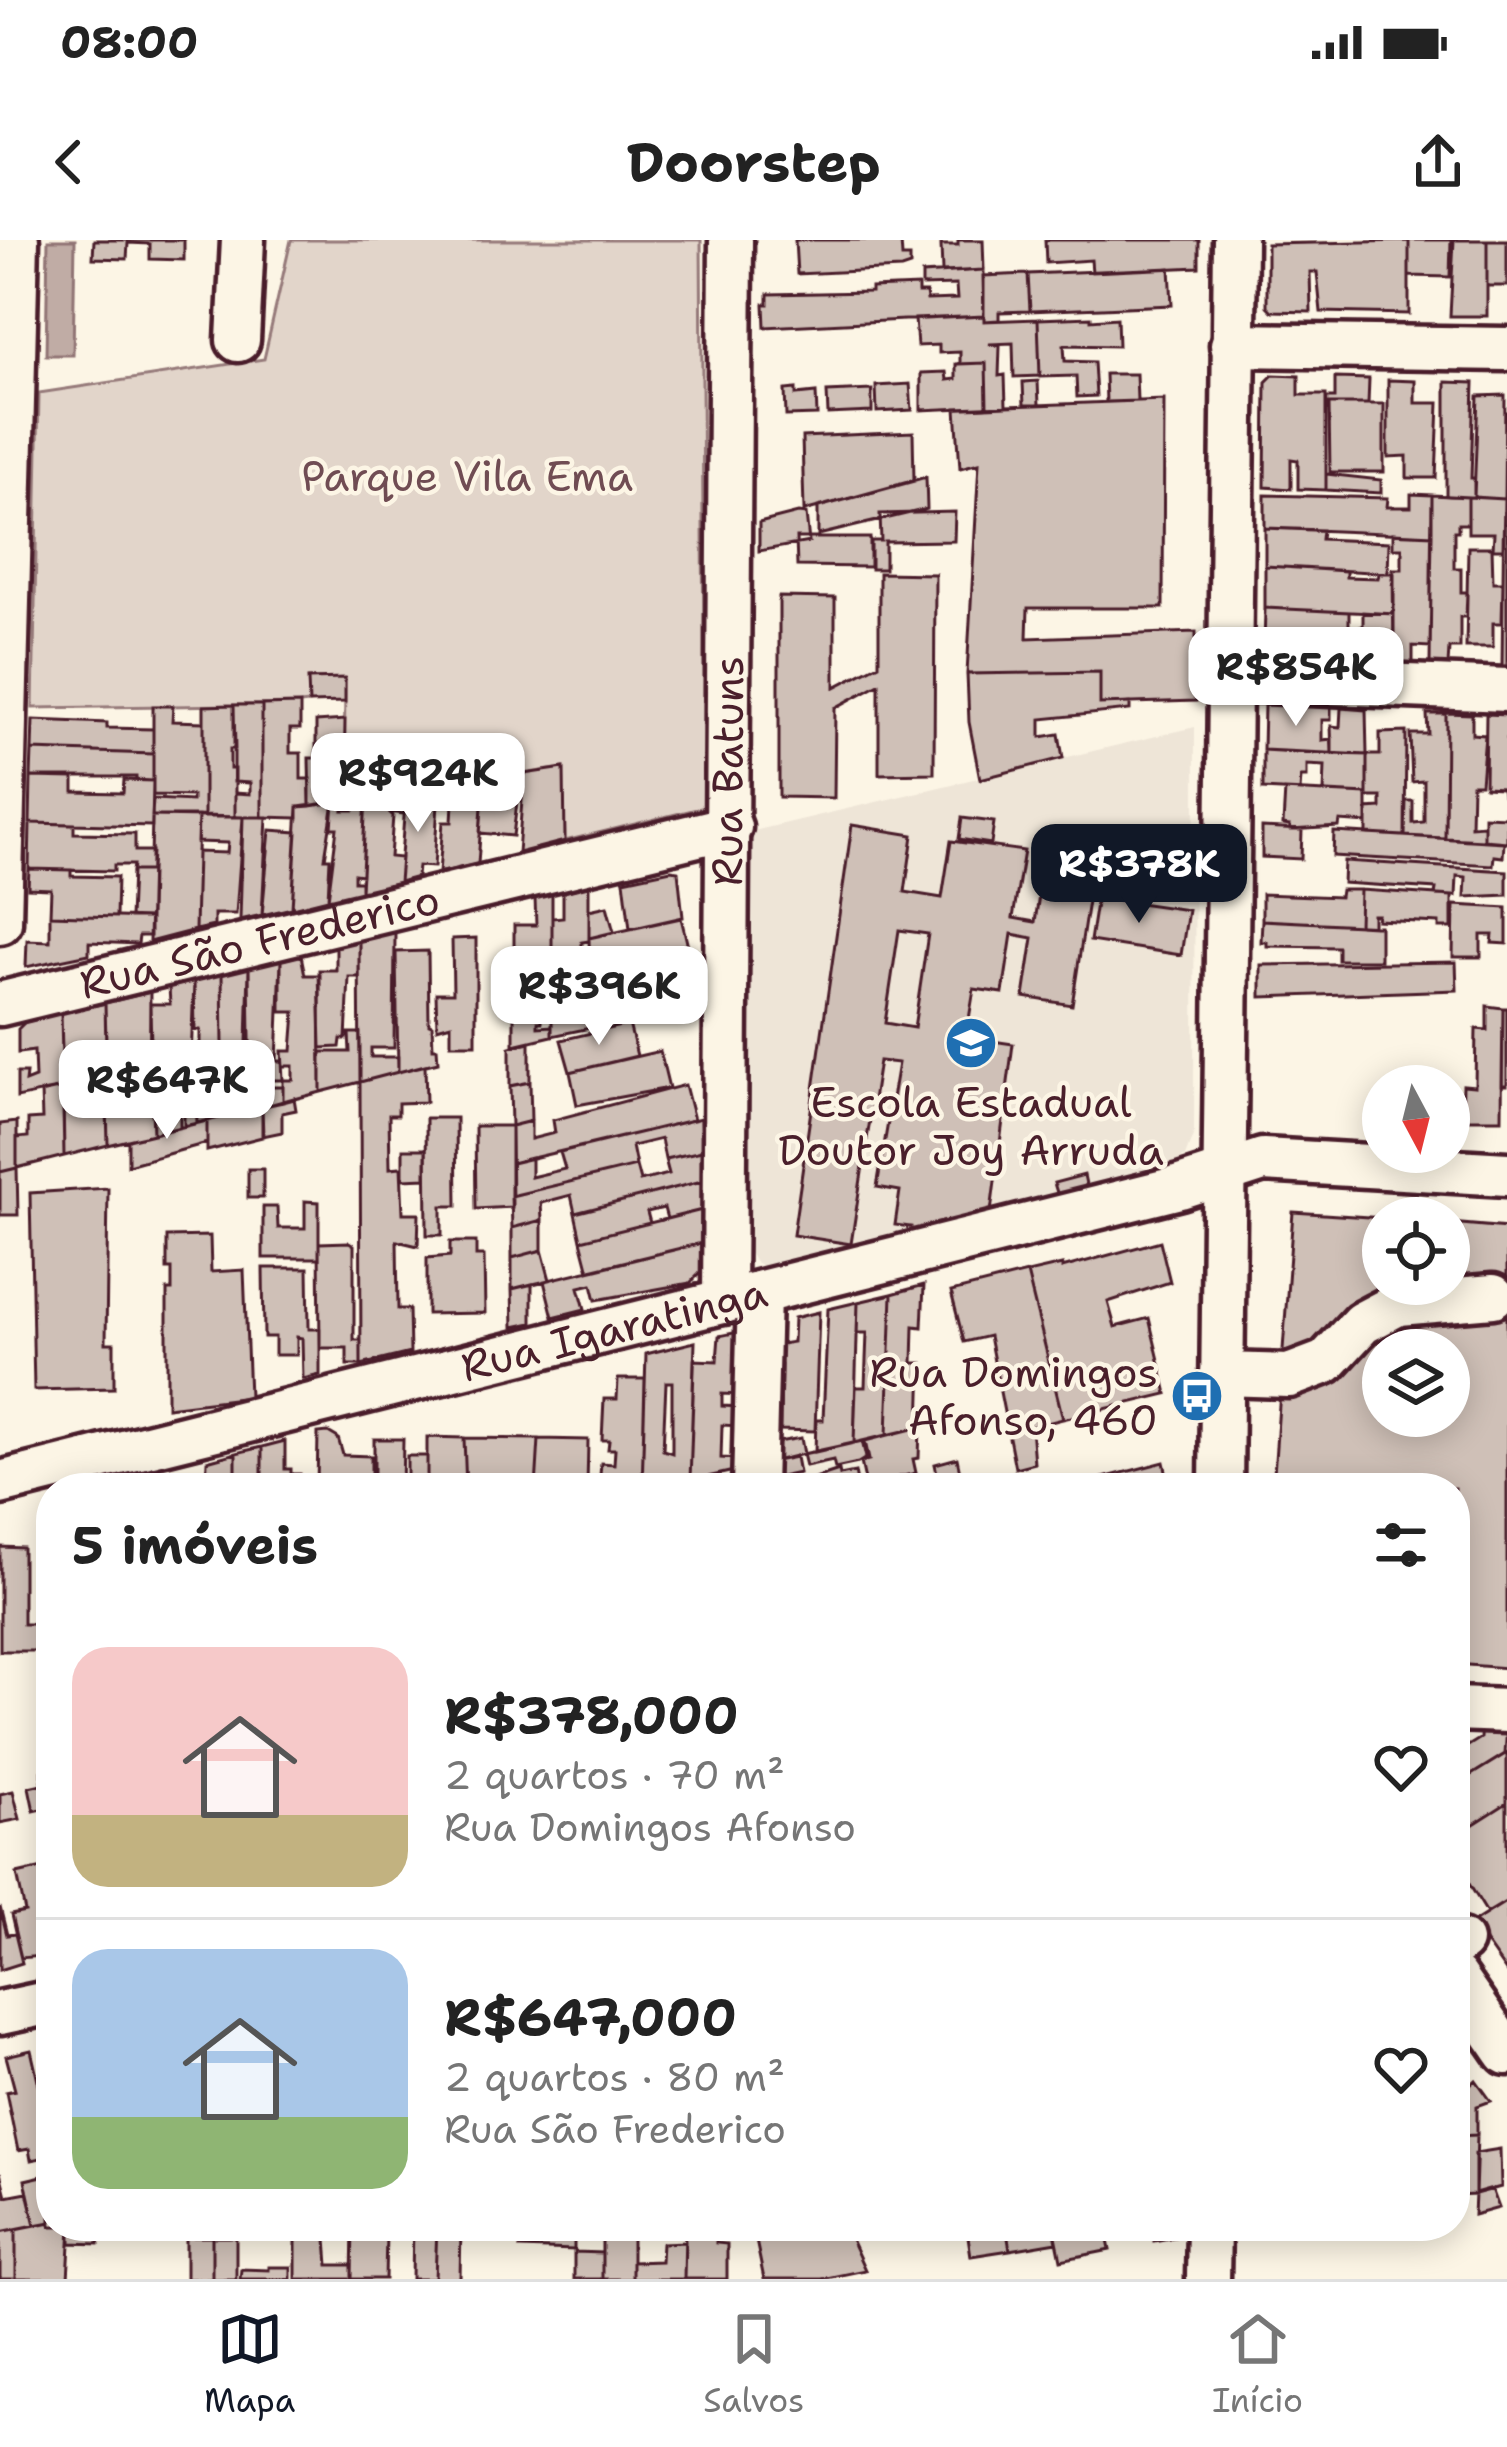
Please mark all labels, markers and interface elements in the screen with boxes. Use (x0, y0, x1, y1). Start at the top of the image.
text: 08:00 (60, 12, 199, 72)
text: Doorstep (626, 126, 881, 198)
icon: back (36, 129, 102, 195)
icon: share (1405, 129, 1471, 195)
park label: Parque Vila Ema (301, 448, 633, 504)
pin: R$854K (1198, 627, 1394, 729)
text: R$854K (1215, 640, 1377, 692)
street label: Rua Batuns (699, 656, 756, 886)
pin: R$924K (320, 733, 516, 835)
text: R$924K (338, 746, 498, 798)
pin: R$378K (1041, 824, 1237, 926)
text: R$378K (1058, 837, 1220, 889)
street label: Rua São Frederico (74, 870, 445, 1012)
pin: R$396K (501, 946, 697, 1048)
text: R$396K (518, 959, 680, 1011)
school or university icon: Escola Estadual Doutor Joy Arruda (943, 1015, 999, 1071)
pin: R$647K (69, 1040, 265, 1142)
text: R$647K (86, 1053, 248, 1105)
north arrow (1362, 1065, 1470, 1173)
map controls (1362, 1065, 1470, 1437)
place label: Escola Estadual Doutor Joy Arruda (778, 1074, 1164, 1178)
button: locate (1362, 1197, 1470, 1305)
street label: Rua Igaratinga (455, 1264, 773, 1394)
button: layers (1362, 1329, 1470, 1437)
place label: Rua Domingos Afonso, 460 (869, 1344, 1158, 1448)
bus stop icon: Rua Domingos Afonso, 460 (1169, 1368, 1225, 1424)
text: 5 imóveis (72, 1511, 318, 1579)
icon: filters (1368, 1512, 1434, 1578)
text: R$378,000 (444, 1681, 739, 1749)
icon: home (168, 1695, 312, 1839)
icon: heart (1368, 1734, 1434, 1800)
text: 2 quartos · 70 m² (444, 1749, 785, 1801)
text: Rua Domingos Afonso (444, 1801, 856, 1853)
text: R$647,000 (444, 1983, 737, 2051)
icon: home (168, 1997, 312, 2141)
icon: heart (1368, 2036, 1434, 2102)
text: 2 quartos · 80 m² (444, 2051, 785, 2103)
text: Rua São Frederico (444, 2103, 786, 2155)
tab: Mapa (204, 2306, 295, 2423)
tab: Salvos (703, 2306, 804, 2423)
tab: Início (1212, 2306, 1303, 2423)

